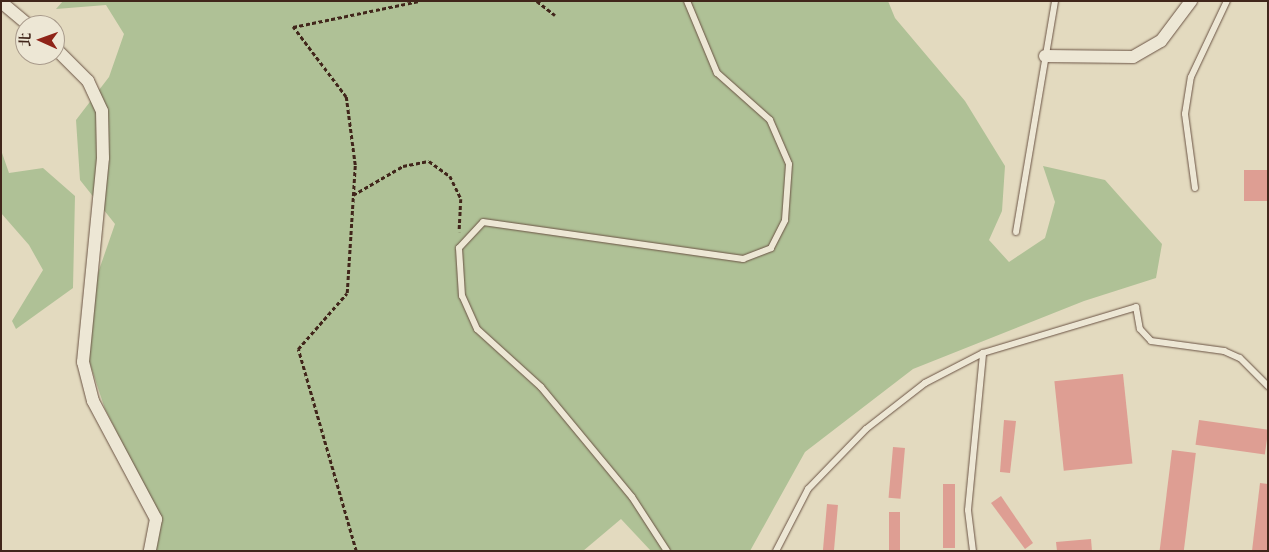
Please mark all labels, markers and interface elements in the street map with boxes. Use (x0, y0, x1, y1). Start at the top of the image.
north arrow (15, 15, 65, 65)
text: 北 (17, 32, 35, 47)

